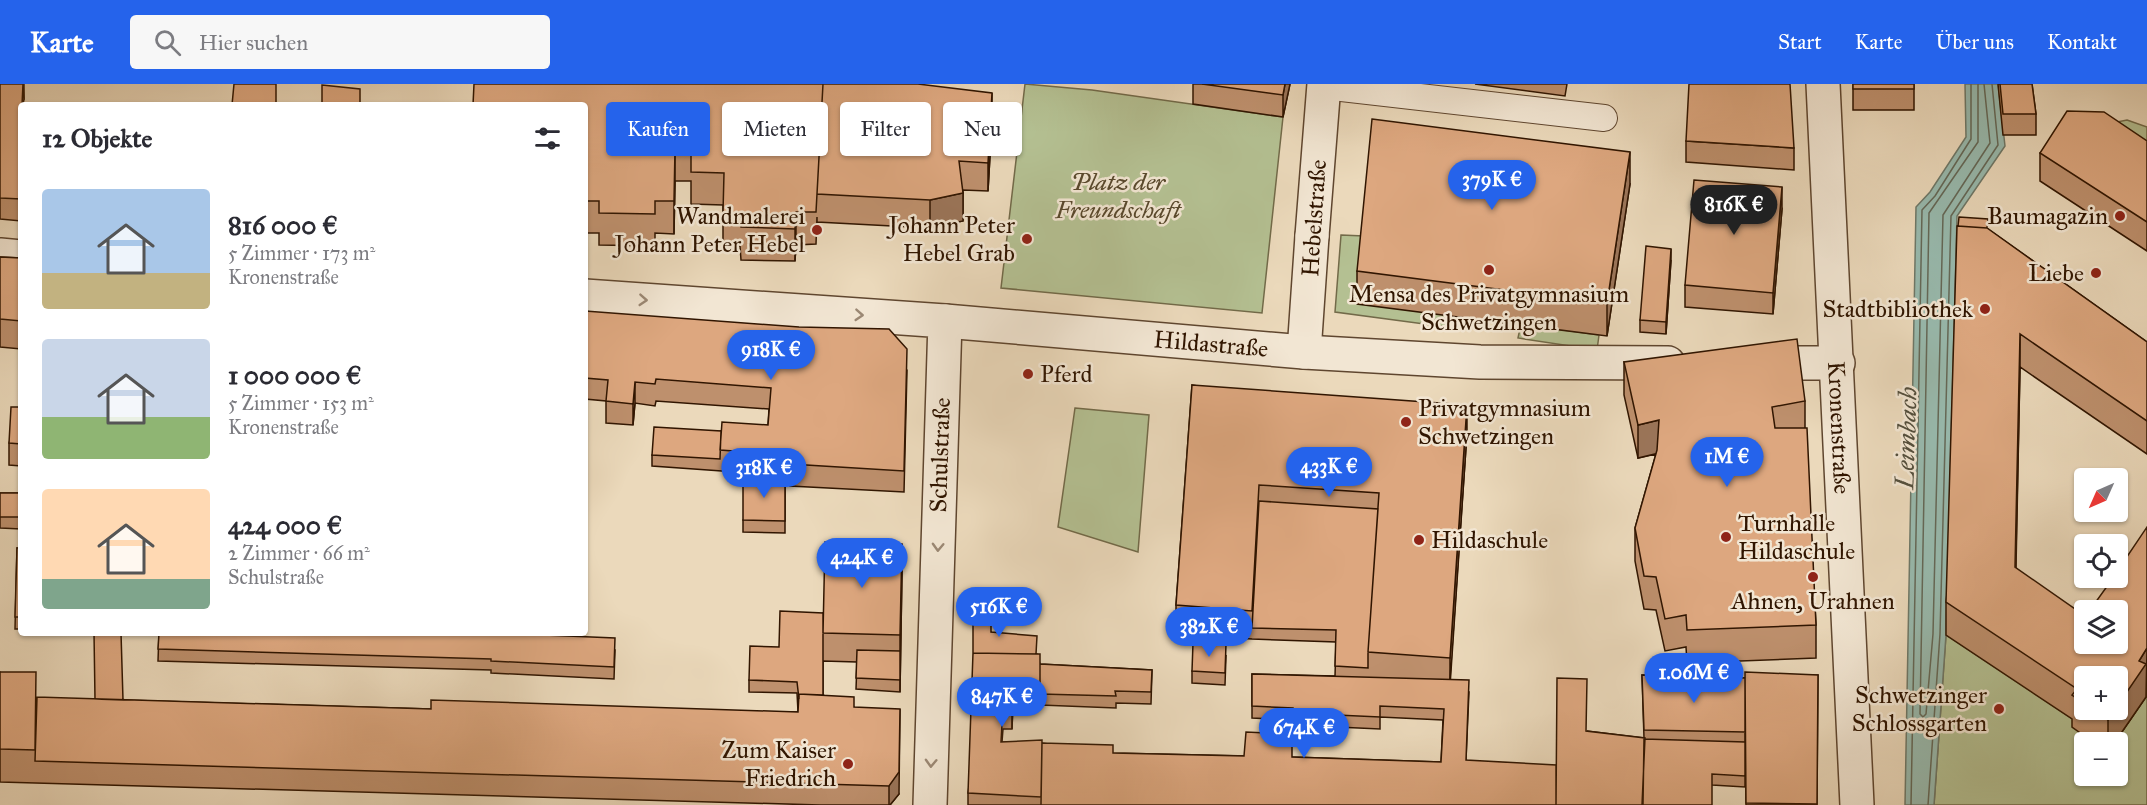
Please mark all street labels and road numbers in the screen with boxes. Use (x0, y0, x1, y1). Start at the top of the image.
street label: Hebelstraße (1295, 158, 1333, 278)
street label: Hildastraße (1153, 324, 1270, 364)
street label: Kronenstraße (1821, 360, 1857, 495)
street label: Schulstraße (923, 397, 957, 513)

